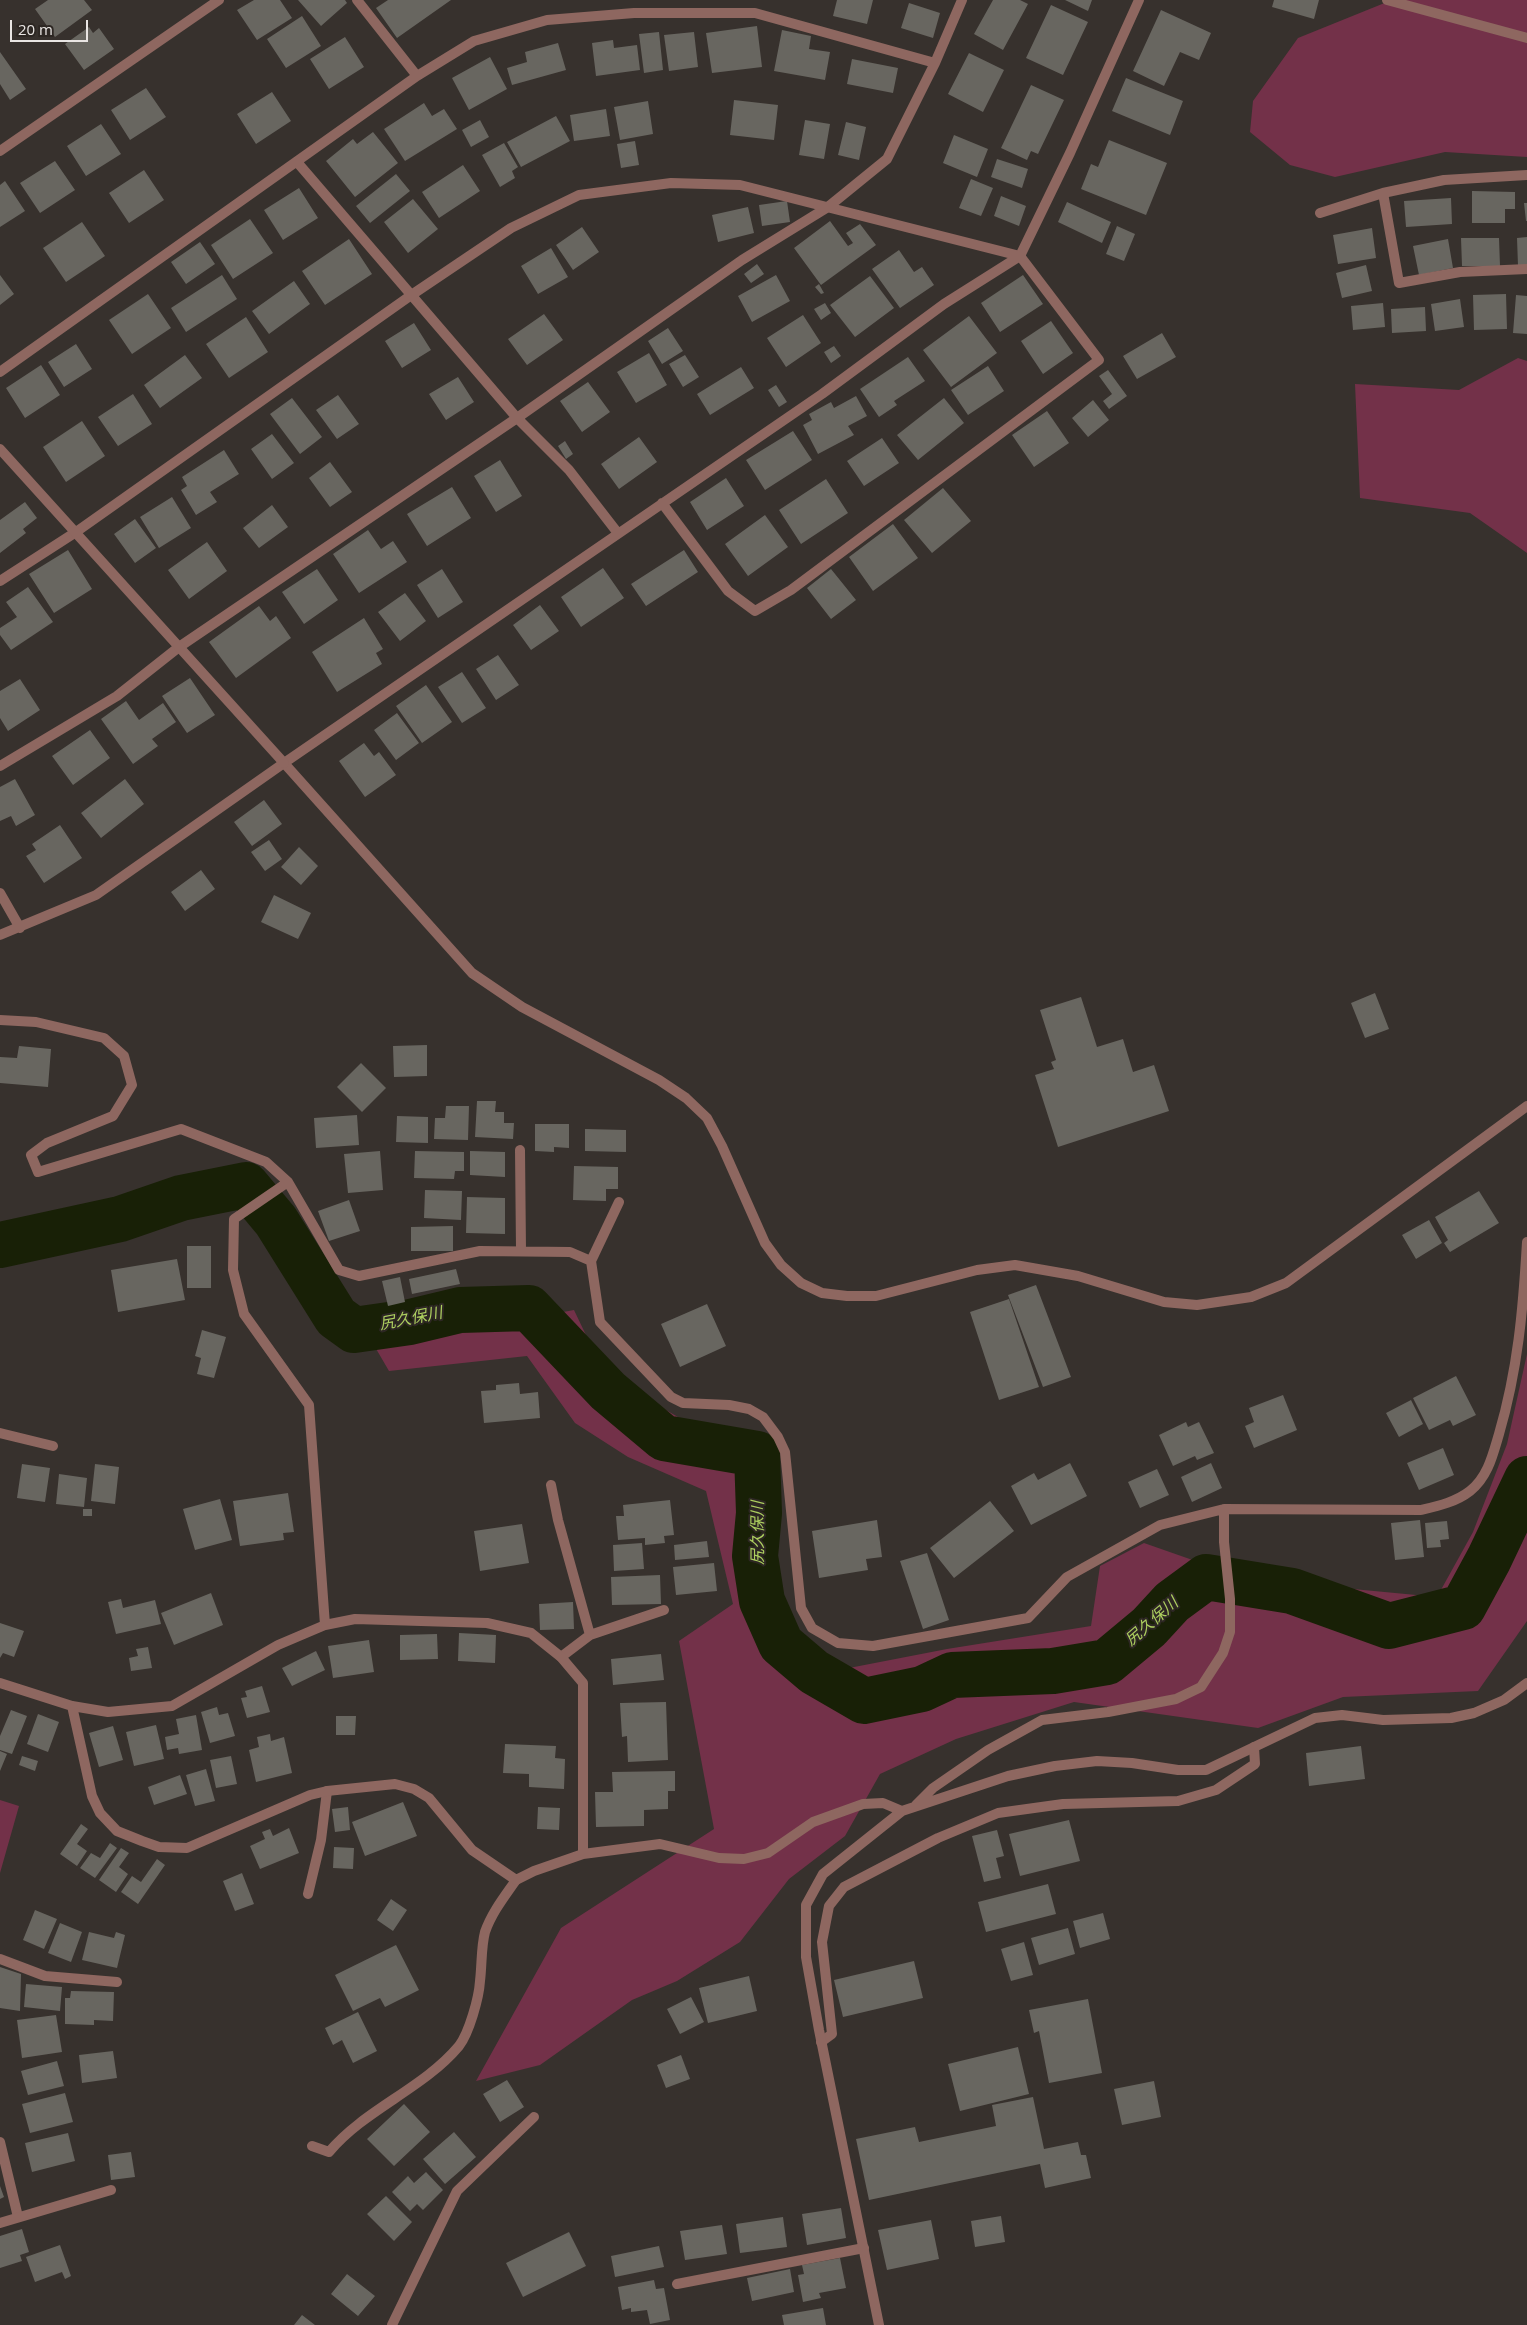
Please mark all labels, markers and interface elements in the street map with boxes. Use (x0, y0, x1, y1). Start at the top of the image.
scale bar (12, 10, 90, 42)
text: 20 m (18, 19, 53, 39)
water label: 尻久保川 (378, 1303, 444, 1335)
water label: 尻久保川 (748, 1501, 768, 1565)
water label: 尻久保川 (1122, 1594, 1182, 1650)

